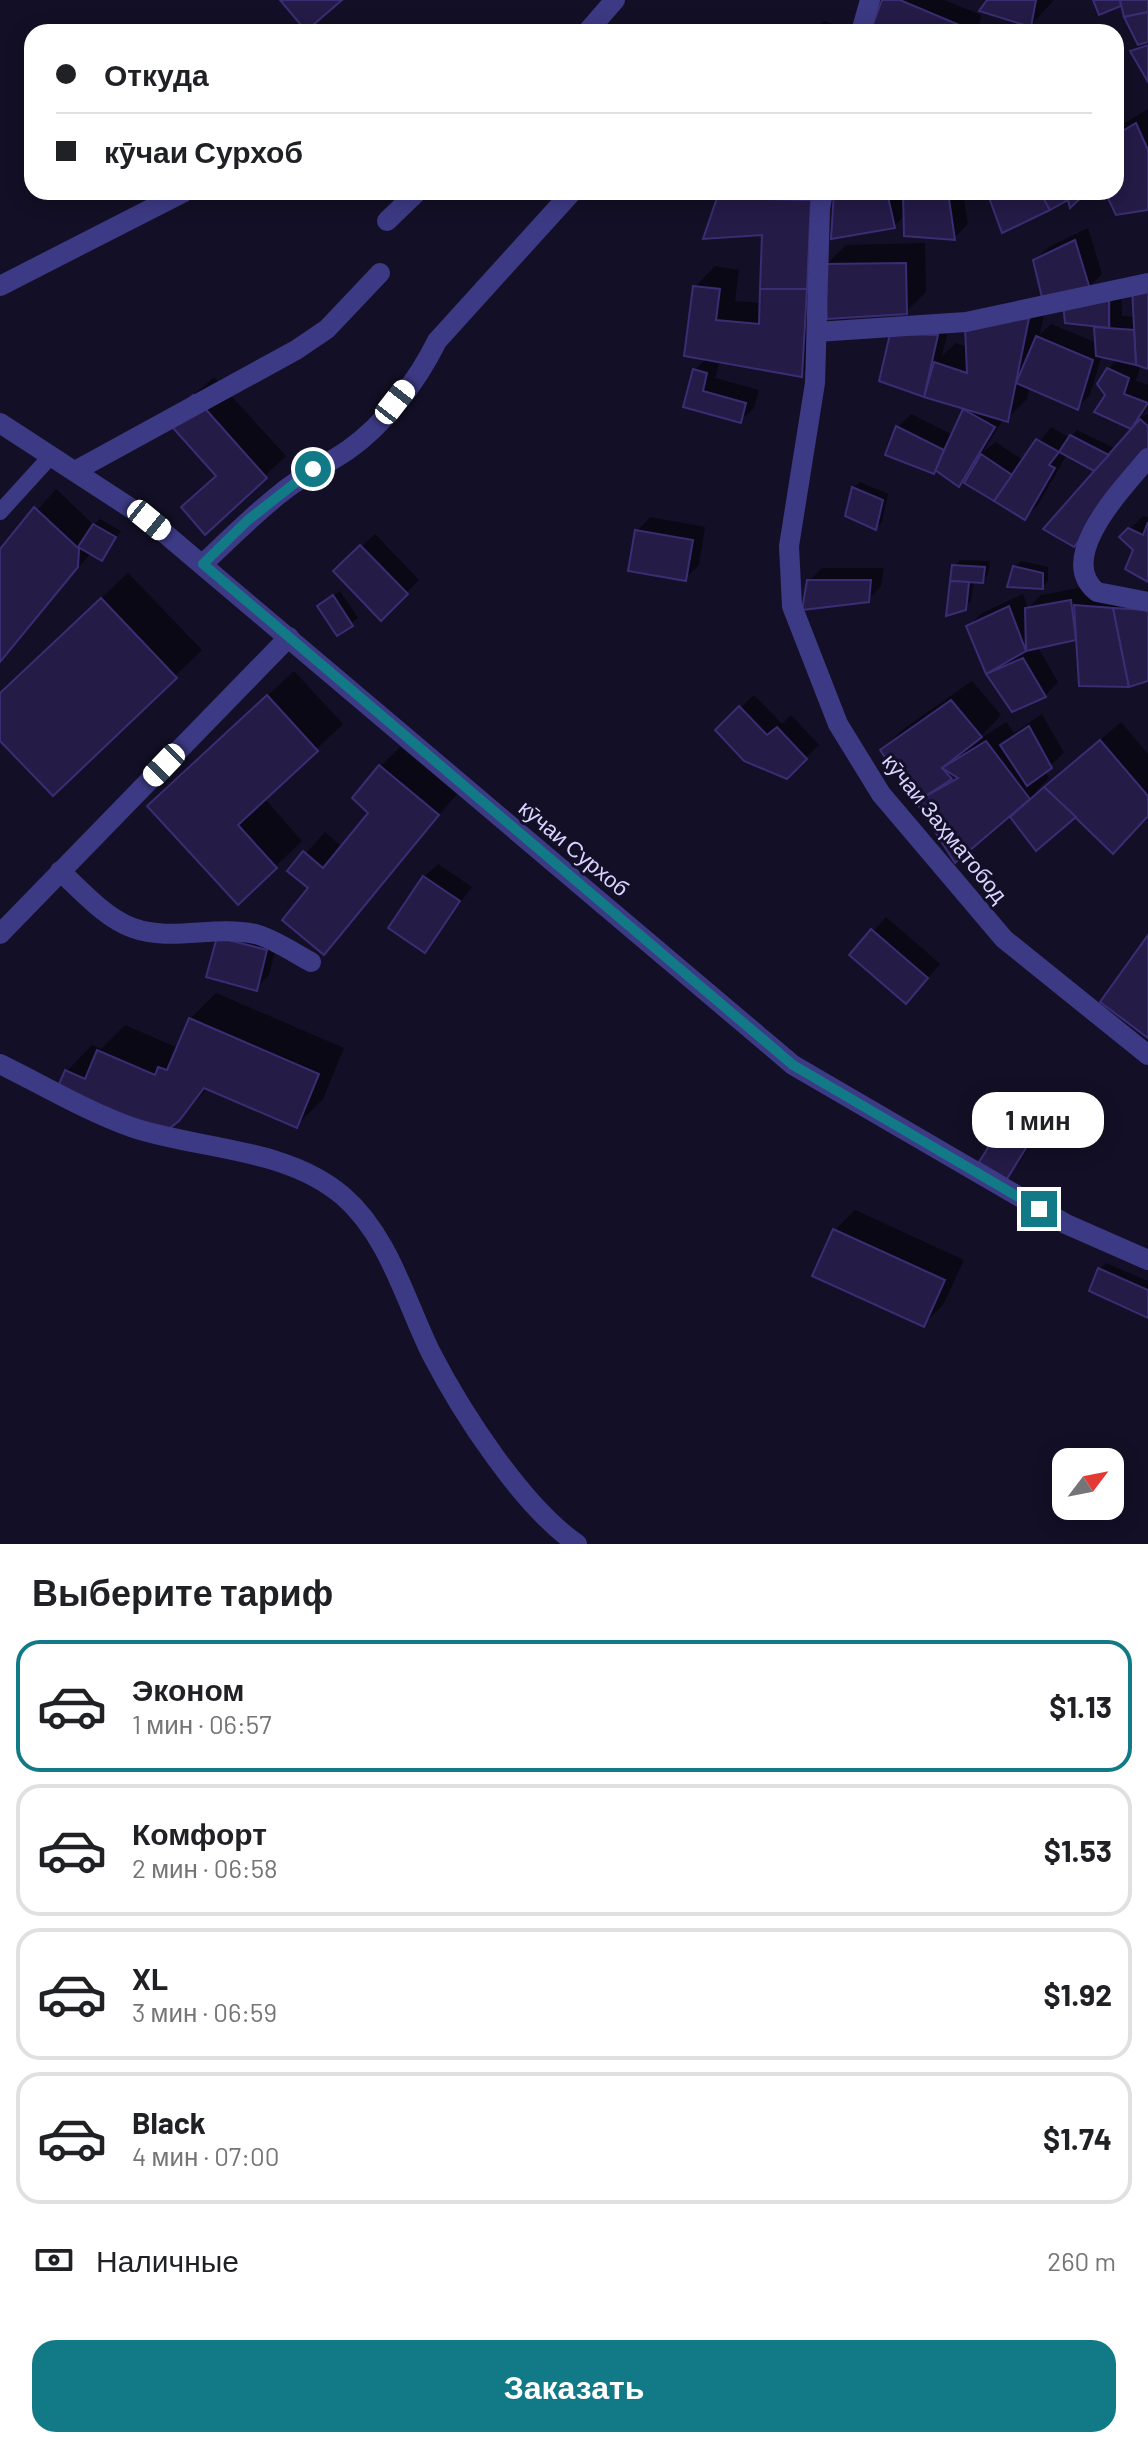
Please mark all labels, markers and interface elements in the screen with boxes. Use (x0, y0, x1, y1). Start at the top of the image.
text: Откуда (104, 56, 209, 92)
text: кӯчаи Сурхоб (104, 133, 303, 169)
car (371, 376, 419, 428)
route start (295, 451, 331, 487)
car (123, 496, 175, 544)
car (139, 739, 189, 791)
street label: кӯчаи Заҳматобод (877, 748, 1014, 908)
street label: кӯчаи Сурхоб (514, 794, 635, 901)
callout: 1 мин (973, 1093, 1105, 1149)
text: 1 мин (1005, 1104, 1071, 1135)
route end (1021, 1191, 1057, 1227)
north arrow (1052, 1448, 1124, 1520)
map controls (1052, 1448, 1124, 1520)
text: Выберите тариф (32, 1570, 333, 1613)
icon: car (36, 1670, 108, 1742)
text: Эконом (132, 1671, 245, 1707)
text: $1.13 (1049, 1688, 1112, 1724)
text: 1 мин · 06:57 (132, 1708, 271, 1739)
icon: car (36, 1814, 108, 1886)
text: Комфорт (132, 1815, 267, 1851)
text: $1.53 (1044, 1832, 1112, 1868)
text: 2 мин · 06:58 (132, 1852, 278, 1883)
icon: car (36, 1958, 108, 2030)
text: XL (132, 1960, 168, 1996)
text: $1.92 (1043, 1976, 1112, 2012)
text: 3 мин · 06:59 (132, 1996, 277, 2027)
icon: car (36, 2102, 108, 2174)
text: Black (132, 2104, 206, 2140)
text: $1.74 (1043, 2120, 1112, 2156)
text: 4 мин · 07:00 (132, 2140, 279, 2171)
icon: cash (32, 2238, 76, 2282)
text: Наличные (96, 2242, 239, 2278)
text: 260 m (1047, 2245, 1116, 2276)
button: Заказать (32, 2340, 1116, 2432)

